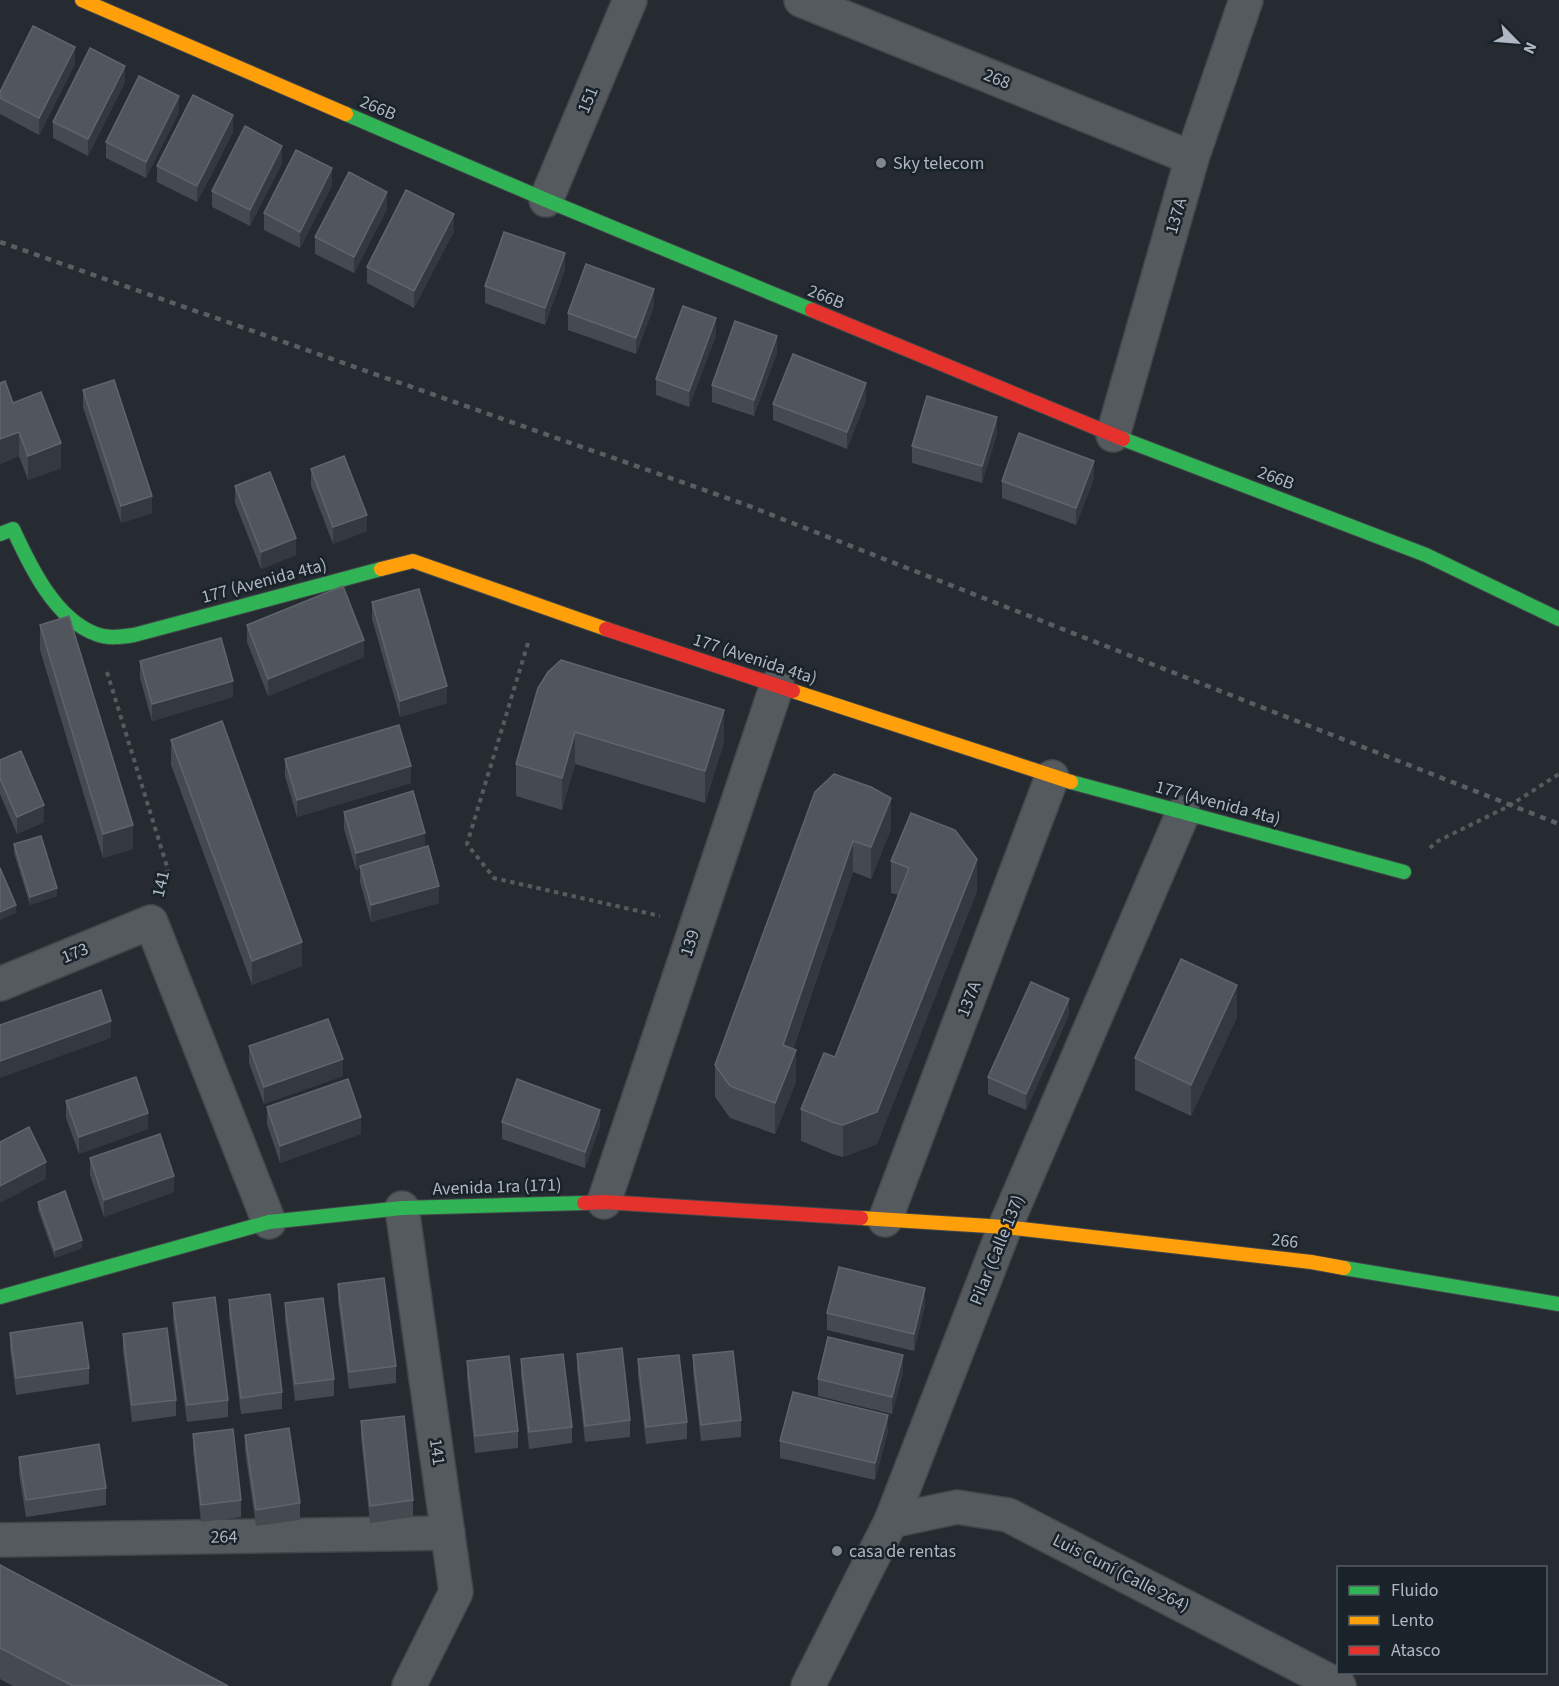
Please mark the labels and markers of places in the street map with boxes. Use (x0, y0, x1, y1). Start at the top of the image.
place label: Sky telecom (893, 151, 984, 176)
marker: Sky telecom (874, 156, 888, 170)
place label: casa de rentas (849, 1539, 956, 1564)
marker: casa de rentas (830, 1544, 844, 1558)

